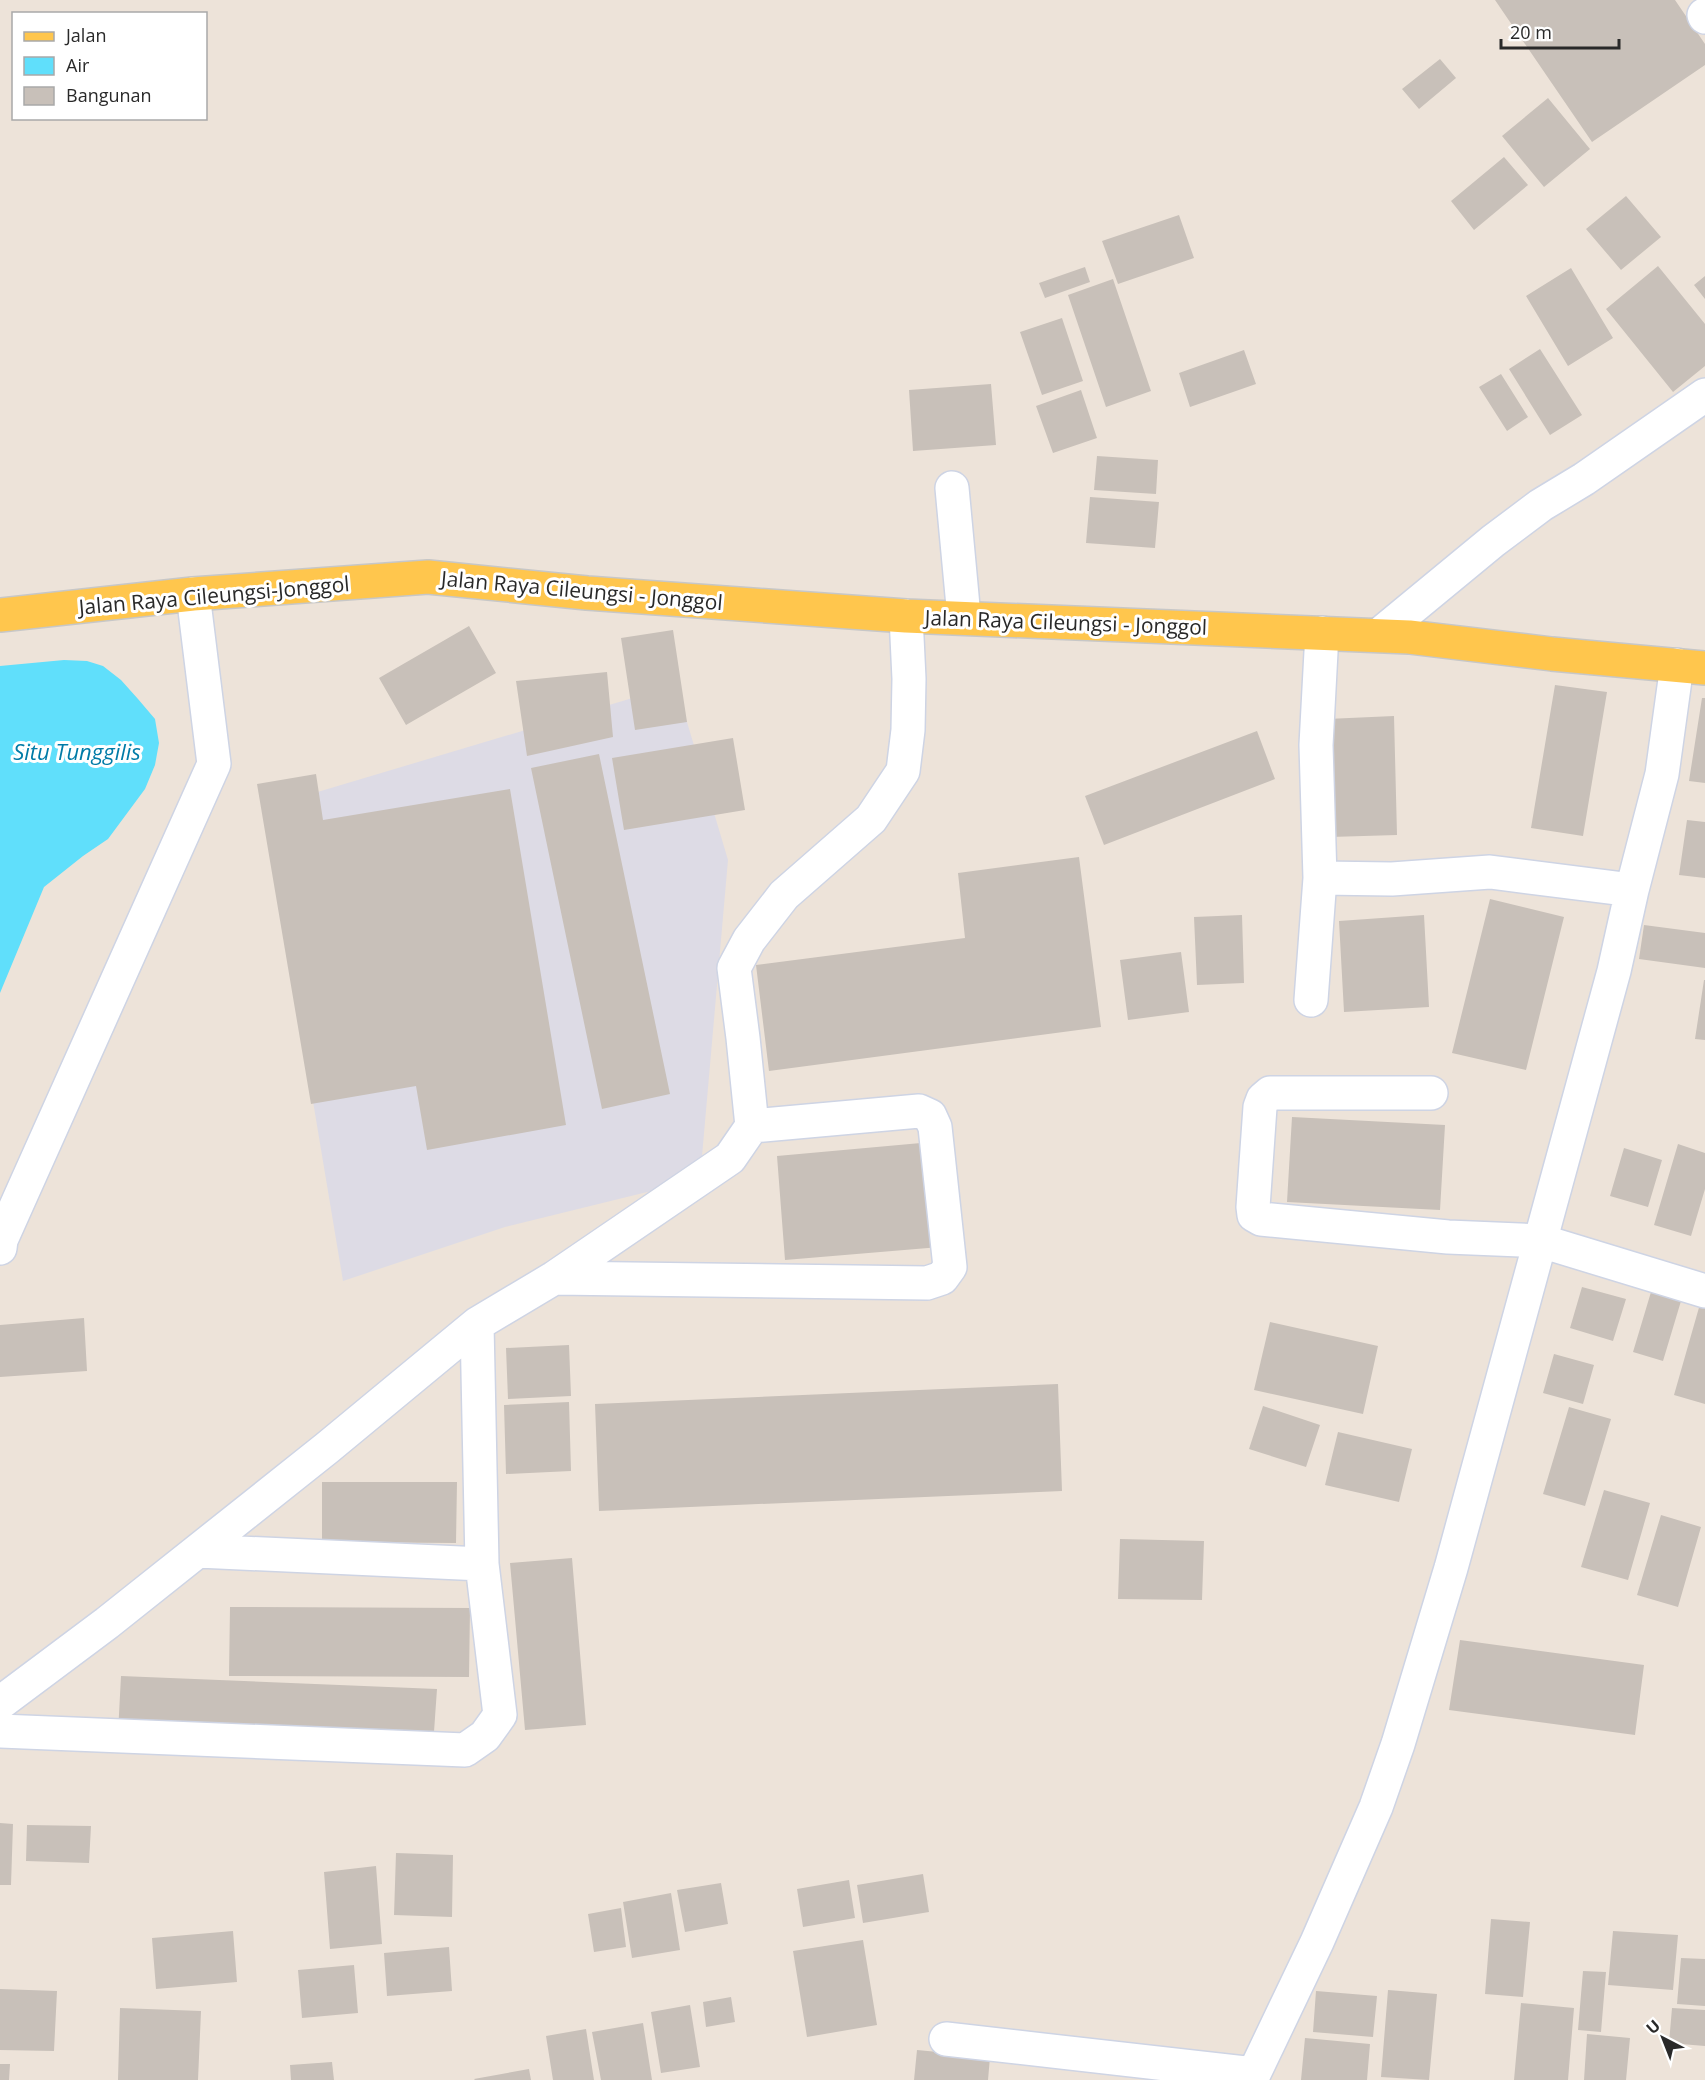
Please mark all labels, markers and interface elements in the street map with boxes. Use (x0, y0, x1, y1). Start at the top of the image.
legend (12, 12, 207, 120)
scale bar (1501, 12, 1620, 50)
text: 20 m (1510, 20, 1552, 44)
text: Jalan (64, 23, 106, 47)
text: Air (66, 53, 90, 77)
text: Bangunan (66, 83, 152, 107)
street label: Jalan Raya Cileungsi - Jonggol (438, 564, 724, 616)
street label: Jalan Raya Cileungsi-Jonggol (75, 569, 351, 621)
street label: Jalan Raya Cileungsi - Jonggol (922, 603, 1208, 641)
water label: Situ Tunggilis (13, 736, 141, 766)
north arrow (1633, 2008, 1693, 2068)
text: U (1641, 2015, 1665, 2039)

